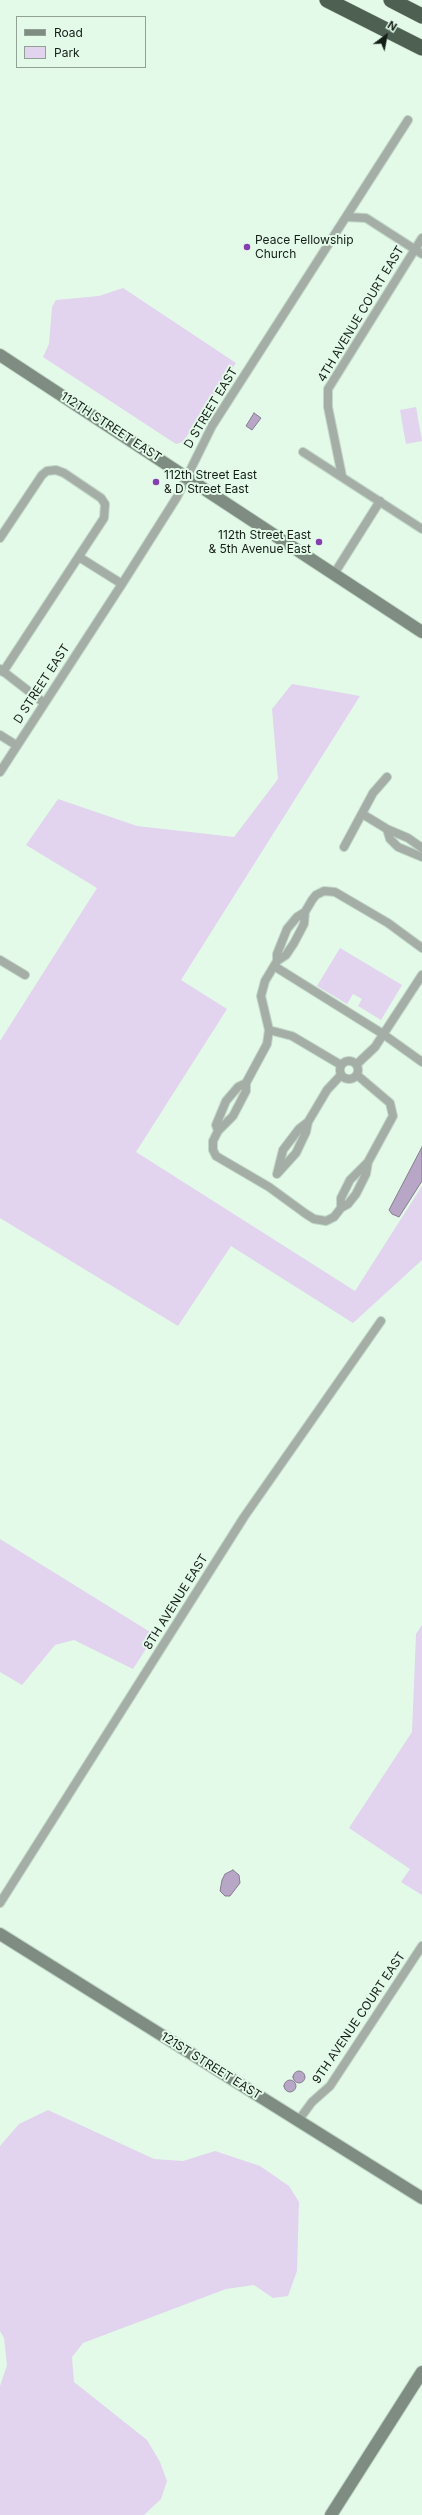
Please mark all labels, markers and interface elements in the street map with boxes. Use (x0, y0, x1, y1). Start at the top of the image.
legend (16, 16, 146, 68)
north arrow (366, 16, 406, 56)
text: N (385, 18, 400, 34)
text: Road (54, 25, 83, 40)
text: Park (54, 45, 80, 60)
place label: Peace Fellowship Church (255, 233, 354, 261)
marker: Peace Fellowship Church (242, 242, 252, 252)
street label: 4TH AVENUE COURT EAST (315, 243, 407, 385)
street label: D STREET EAST (181, 365, 241, 451)
street label: 112TH STREET EAST (58, 389, 164, 465)
place label: 112th Street East & D Street East (164, 468, 257, 496)
marker: 112th Street East & D Street East (151, 477, 161, 487)
place label: 112th Street East & 5th Avenue East (208, 528, 311, 556)
marker: 112th Street East & 5th Avenue East (314, 537, 324, 547)
street label: D STREET EAST (11, 642, 73, 726)
street label: 8TH AVENUE EAST (141, 1552, 211, 1652)
street label: 9TH AVENUE COURT EAST (310, 1949, 408, 2087)
street label: 121ST STREET EAST (158, 2029, 264, 2103)

